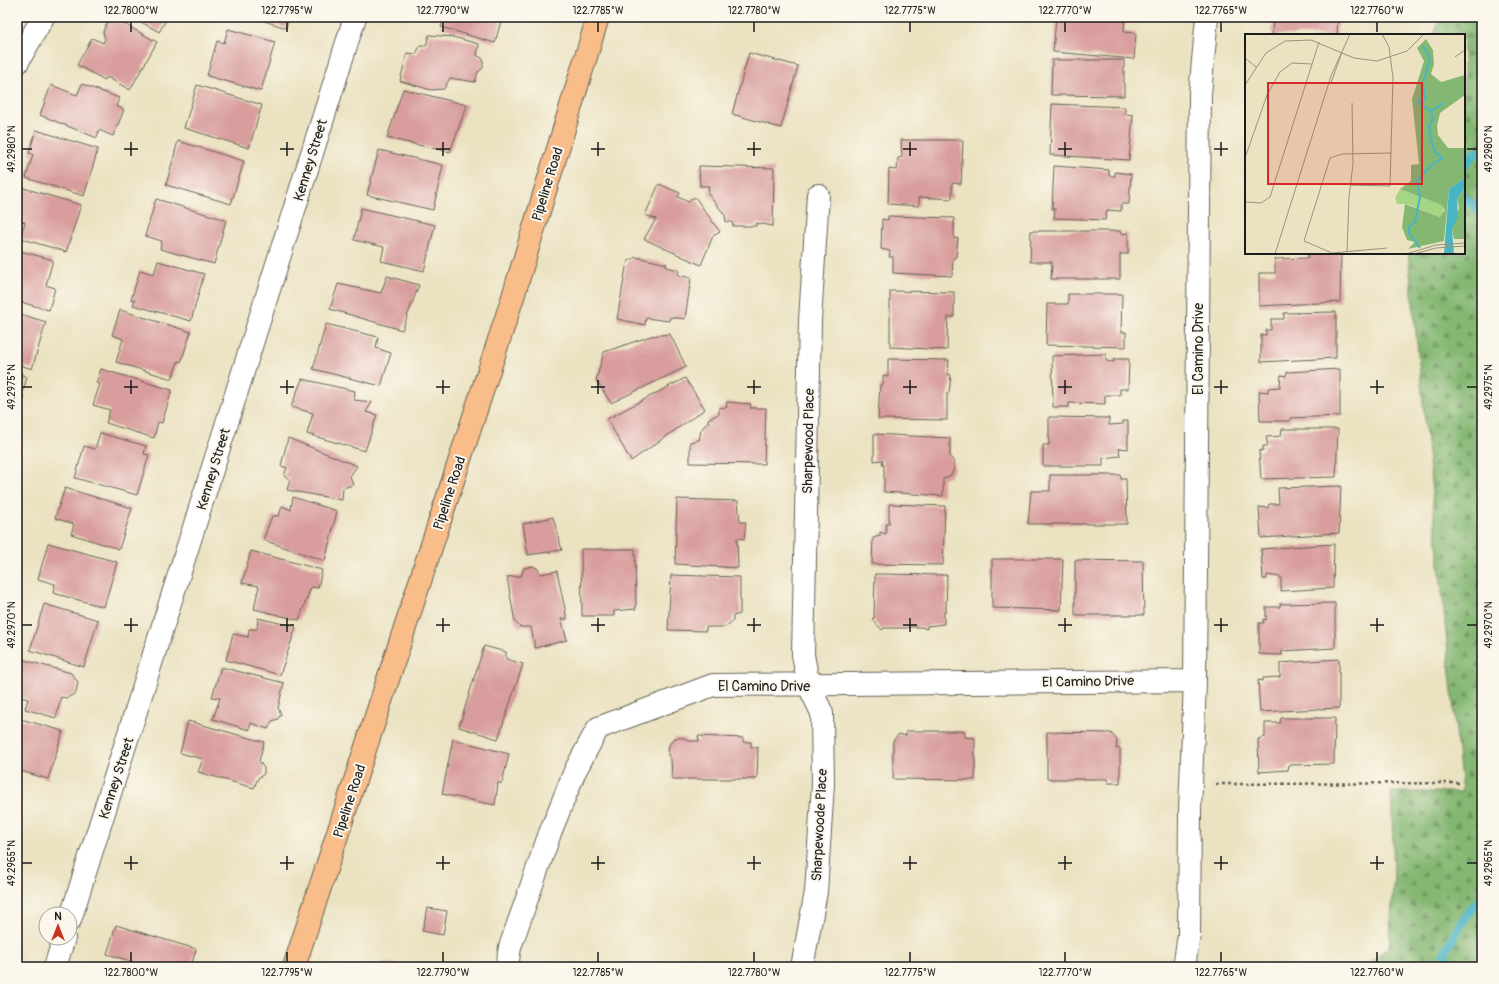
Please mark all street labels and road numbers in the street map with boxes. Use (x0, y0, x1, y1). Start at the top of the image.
street label: Kenney Street (290, 117, 331, 203)
street label: Pipeline Road (528, 145, 567, 223)
street label: El Camino Drive (1190, 303, 1207, 395)
street label: Sharpewood Place (799, 388, 818, 494)
street label: Kenney Street (193, 426, 234, 512)
street label: Pipeline Road (430, 454, 469, 532)
street label: El Camino Drive (1042, 672, 1134, 691)
street label: El Camino Drive (718, 678, 810, 695)
street label: Kenney Street (95, 735, 138, 821)
street label: Pipeline Road (330, 762, 369, 840)
street label: Sharpewoode Place (808, 768, 831, 882)

